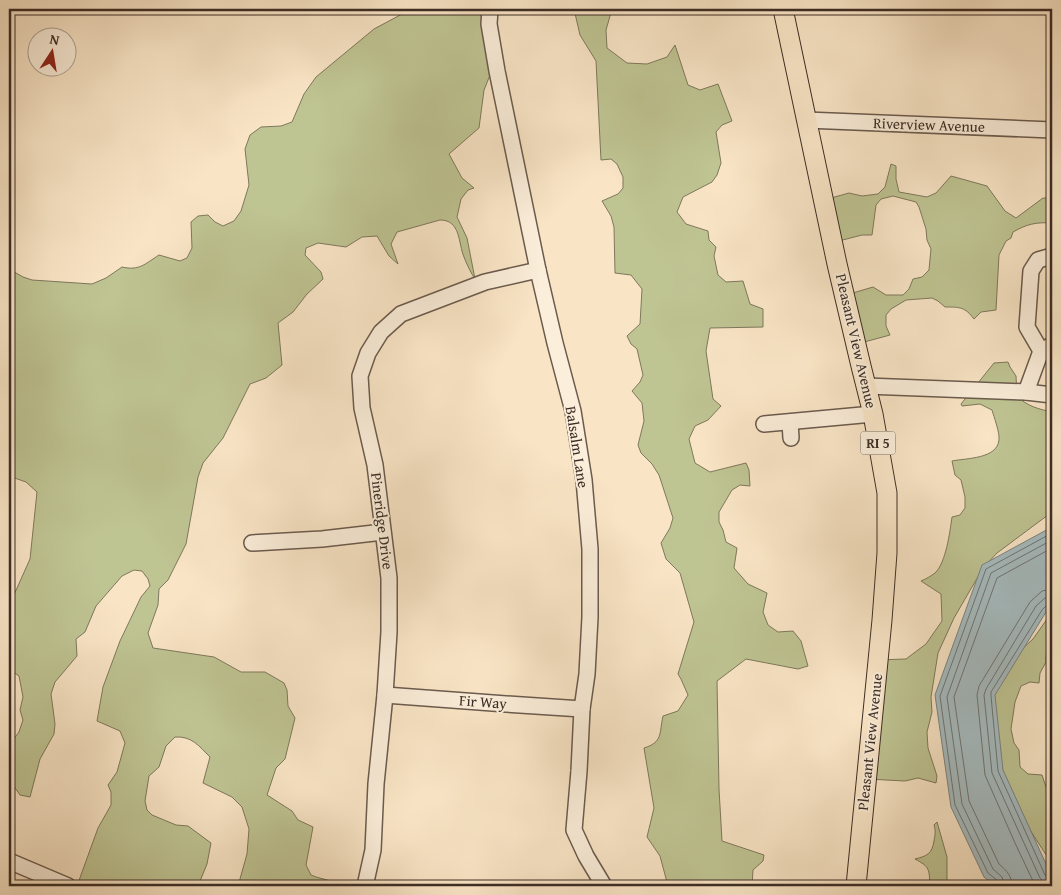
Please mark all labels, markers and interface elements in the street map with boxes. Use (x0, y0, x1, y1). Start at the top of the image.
north arrow (28, 28, 78, 78)
text: N (48, 29, 62, 50)
street label: Riverview Avenue (873, 112, 985, 137)
street label: Pleasant View Avenue (831, 271, 882, 410)
street label: Balsalm Lane (561, 405, 594, 489)
road number: RI 5 (860, 432, 896, 454)
street label: Pineridge Drive (366, 471, 399, 571)
street label: Pleasant View Avenue (852, 672, 887, 811)
street label: Fir Way (458, 689, 508, 714)

